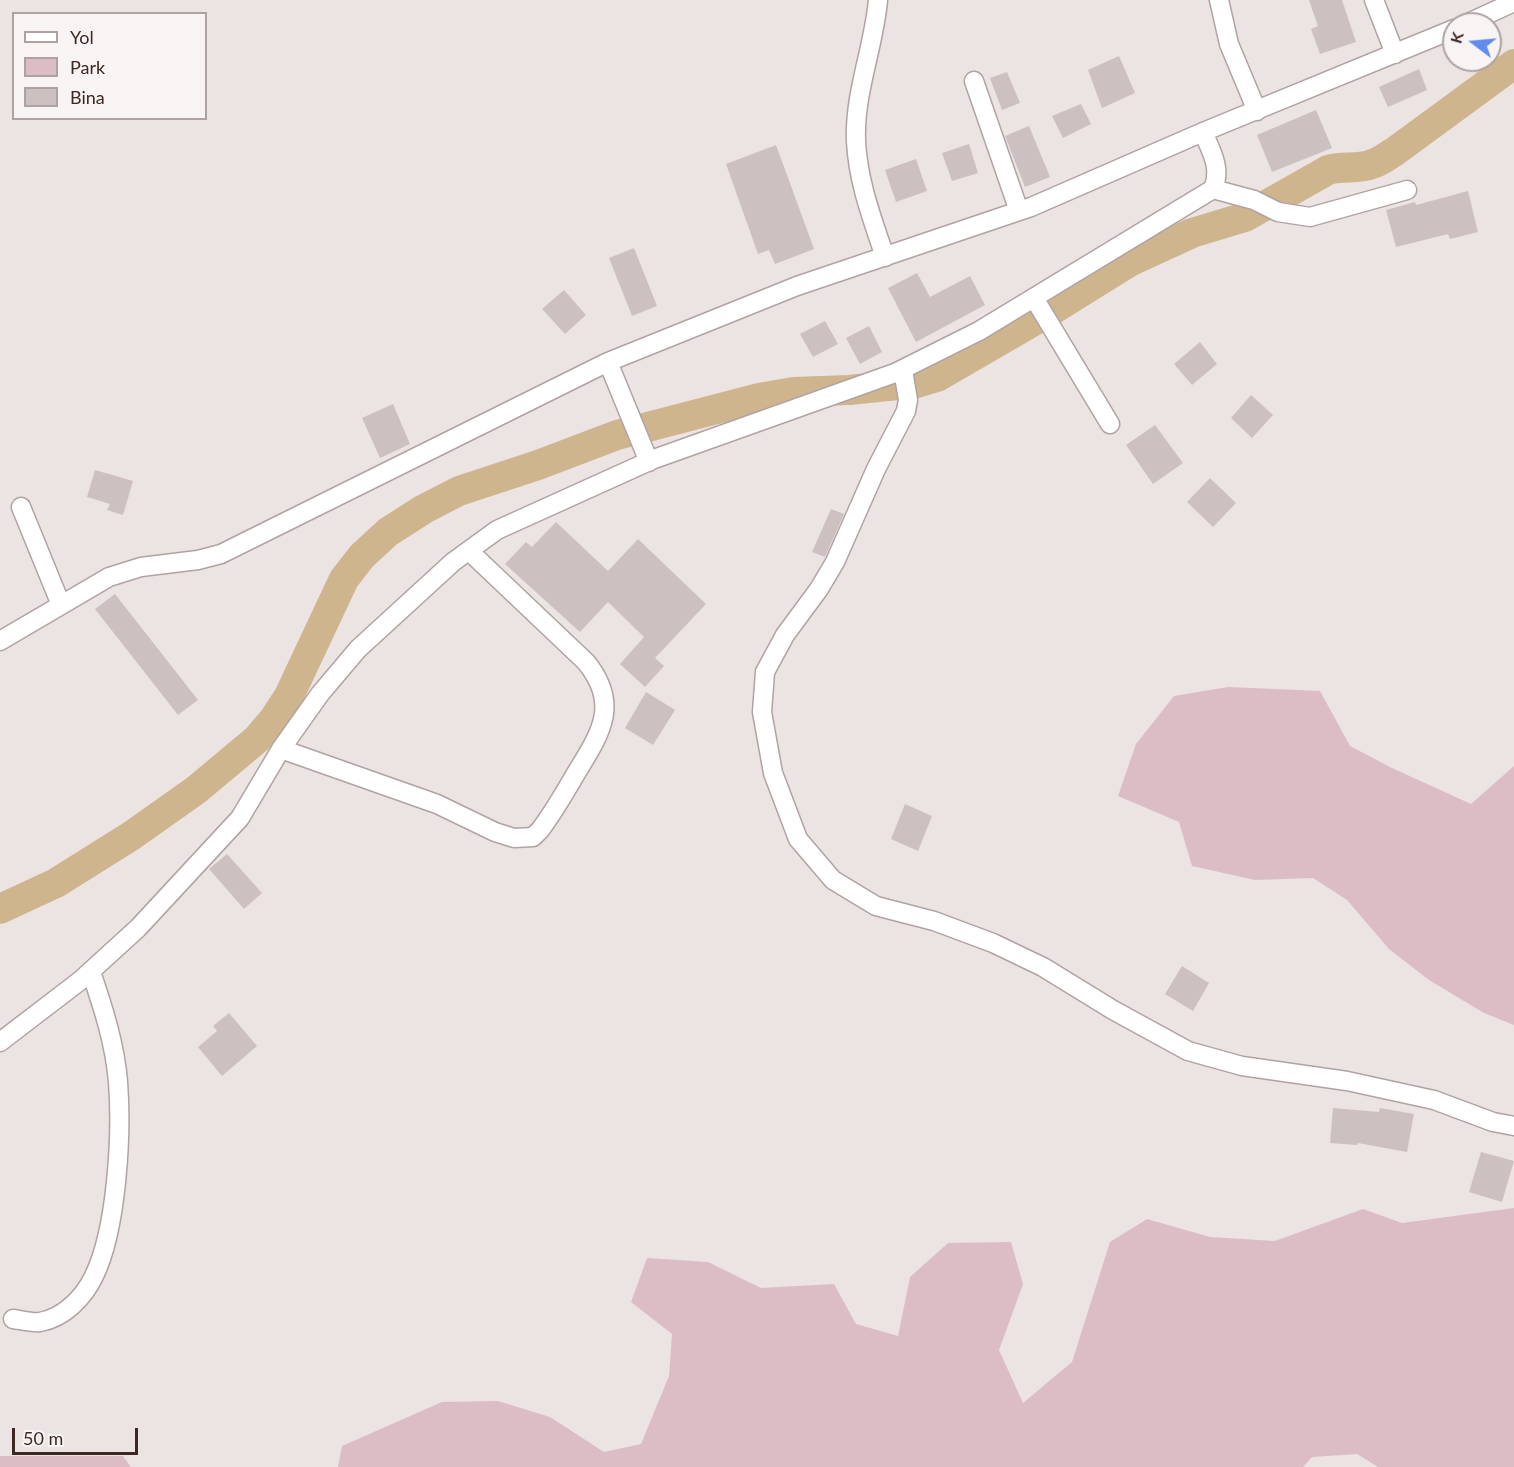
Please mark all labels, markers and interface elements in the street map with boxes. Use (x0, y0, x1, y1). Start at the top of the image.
legend (12, 12, 207, 120)
north arrow (1442, 12, 1502, 72)
text: Yol (70, 26, 94, 48)
text: K (1445, 30, 1467, 45)
text: Park (70, 56, 105, 78)
text: Bina (70, 86, 105, 108)
scale bar (15, 1416, 141, 1454)
text: 50 m (23, 1427, 63, 1449)

